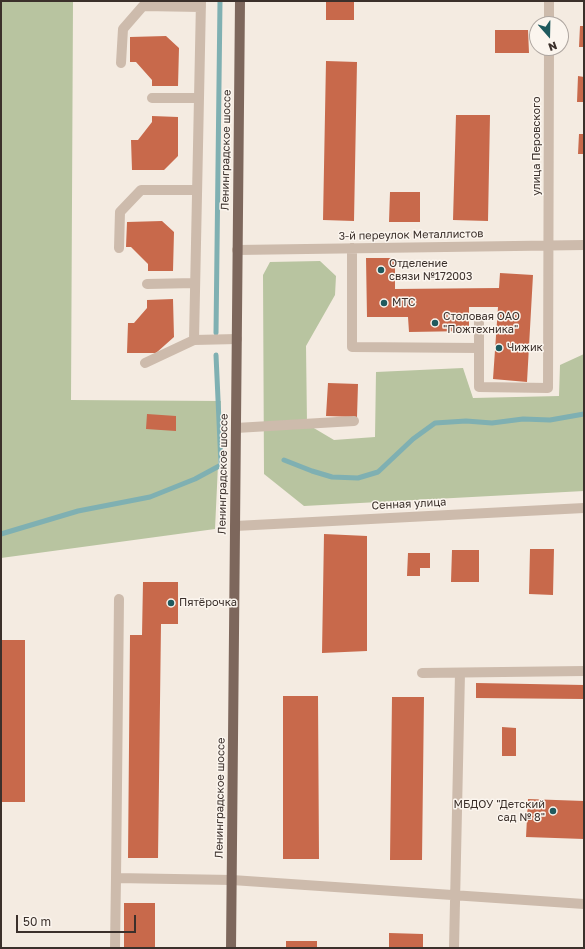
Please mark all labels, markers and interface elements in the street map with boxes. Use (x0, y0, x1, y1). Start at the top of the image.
north arrow (529, 16, 569, 56)
text: N (547, 39, 559, 54)
street label: Ленинградское шоссе (218, 90, 234, 210)
street label: улица Перовского (530, 96, 544, 196)
street label: 3-й переулок Металлистов (338, 227, 484, 243)
place label: Отделение связи №172003 (389, 257, 472, 283)
marker: Отделение связи №172003 (376, 265, 386, 275)
place label: МТС (392, 296, 416, 310)
marker: МТС (379, 298, 389, 308)
place label: Столовая ОАО "Пожтехника" (443, 310, 520, 336)
marker: Столовая ОАО "Пожтехника" (430, 318, 440, 328)
place label: Чижик (507, 341, 543, 355)
marker: Чижик (494, 343, 504, 353)
street label: Ленинградское шоссе (215, 414, 231, 534)
street label: Сенная улица (371, 495, 447, 513)
place label: Пятёрочка (179, 596, 237, 610)
marker: Пятёрочка (166, 598, 176, 608)
street label: Ленинградское шоссе (212, 738, 228, 858)
place label: МБДОУ "Детский сад № 8" (454, 798, 545, 824)
marker: МБДОУ "Детский сад № 8" (548, 806, 558, 816)
scale bar (18, 907, 138, 933)
text: 50 m (23, 914, 51, 929)

